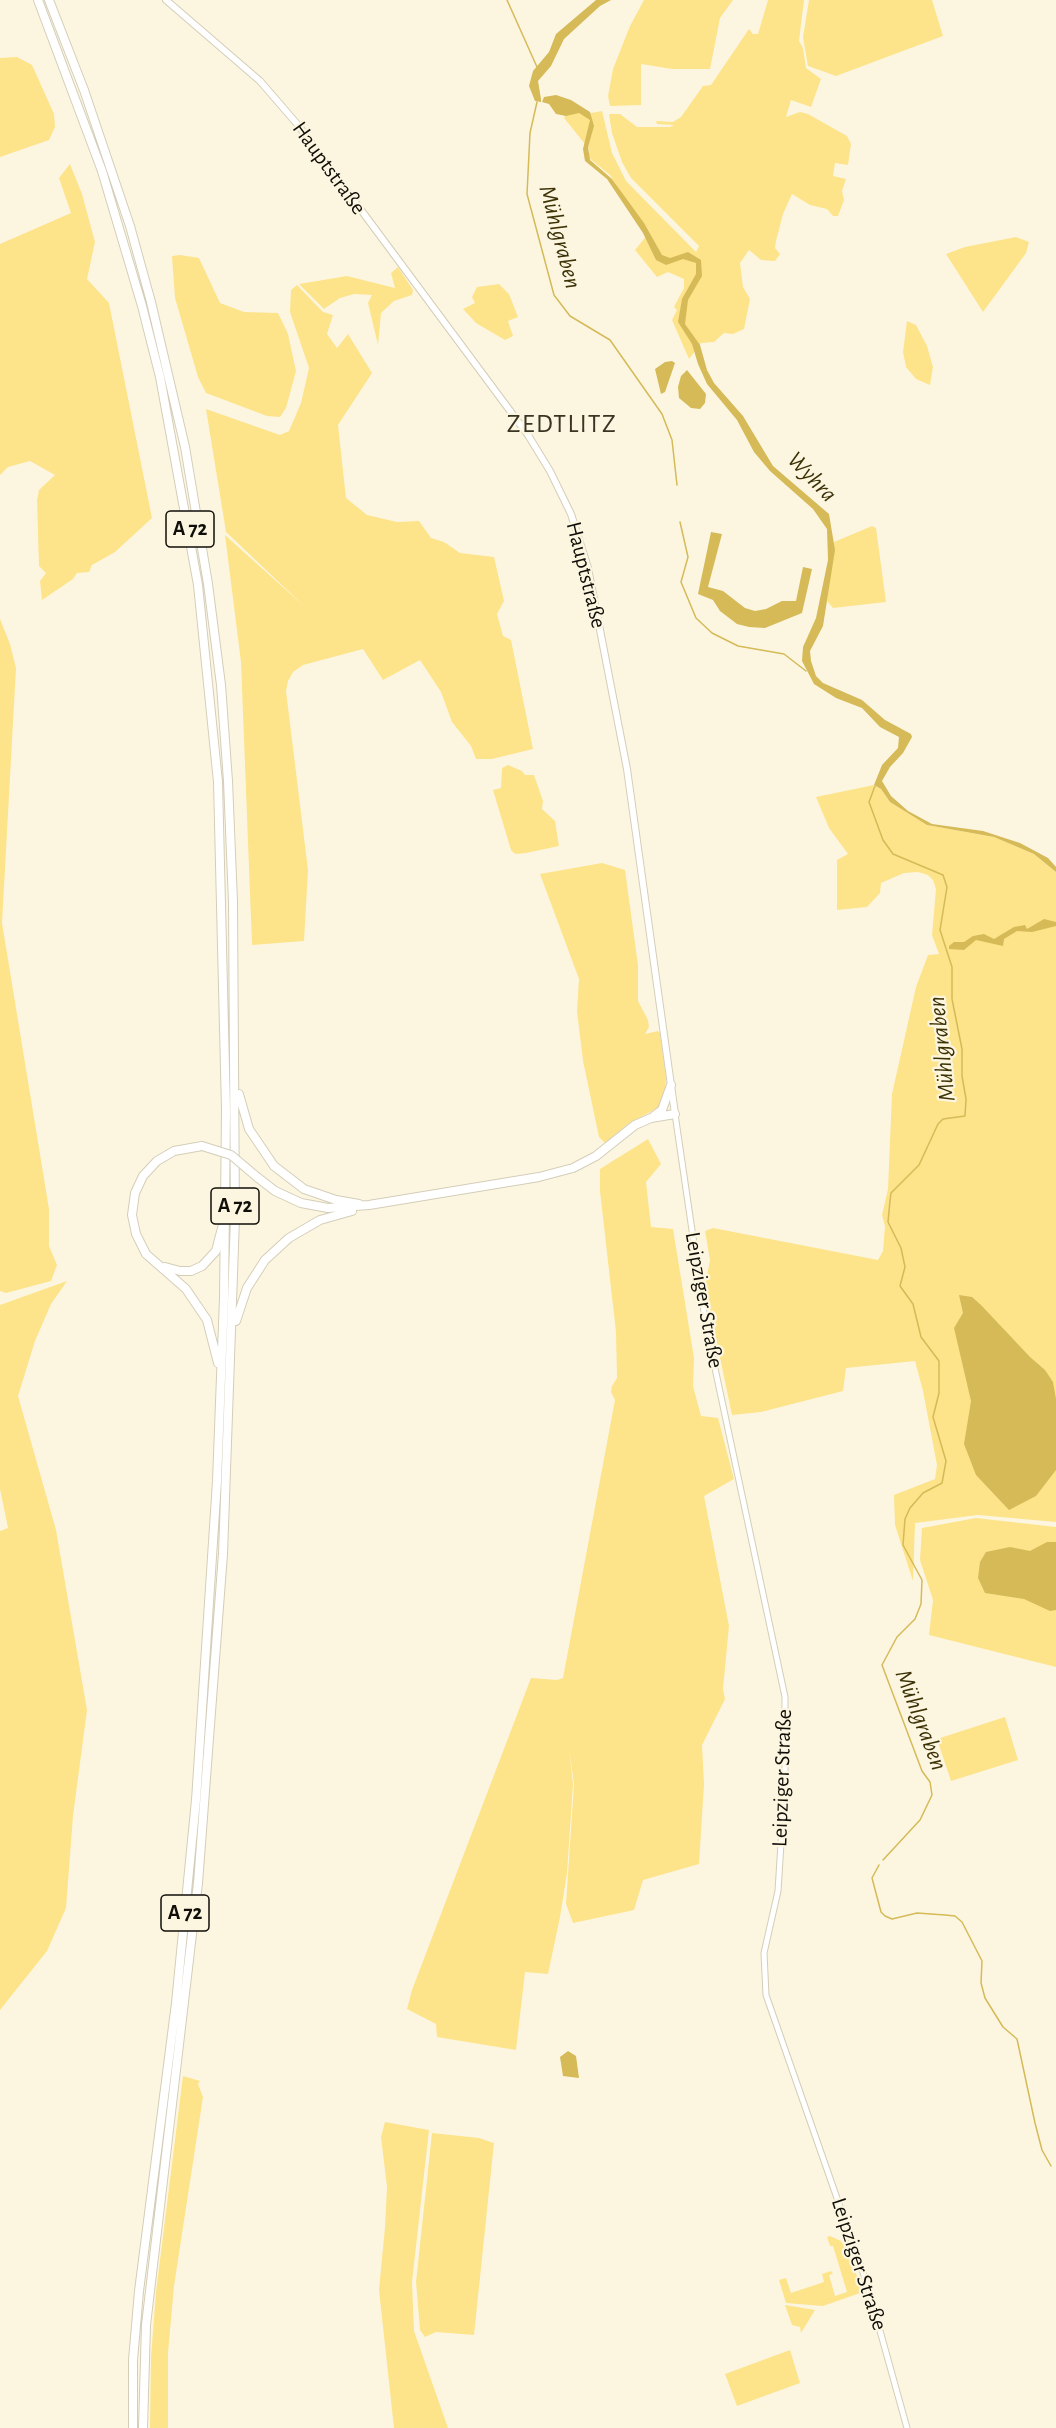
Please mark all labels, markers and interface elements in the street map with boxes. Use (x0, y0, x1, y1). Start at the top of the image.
street label: Hauptstraße (286, 116, 372, 220)
water label: Mühlgraben (532, 182, 588, 292)
district label: ZEDTLITZ (507, 408, 617, 440)
water label: Wyhra (781, 446, 843, 508)
road number: A 72 (166, 511, 214, 547)
street label: Hauptstraße (560, 519, 612, 631)
water label: Mühlgraben (922, 995, 962, 1103)
road number: A 72 (211, 1188, 259, 1224)
street label: Leipziger Straße (679, 1230, 729, 1370)
water label: Mühlgraben (889, 1665, 953, 1775)
street label: Leipziger Straße (766, 1709, 798, 1847)
road number: A 72 (161, 1895, 209, 1931)
street label: Leipziger Straße (825, 2194, 893, 2334)

